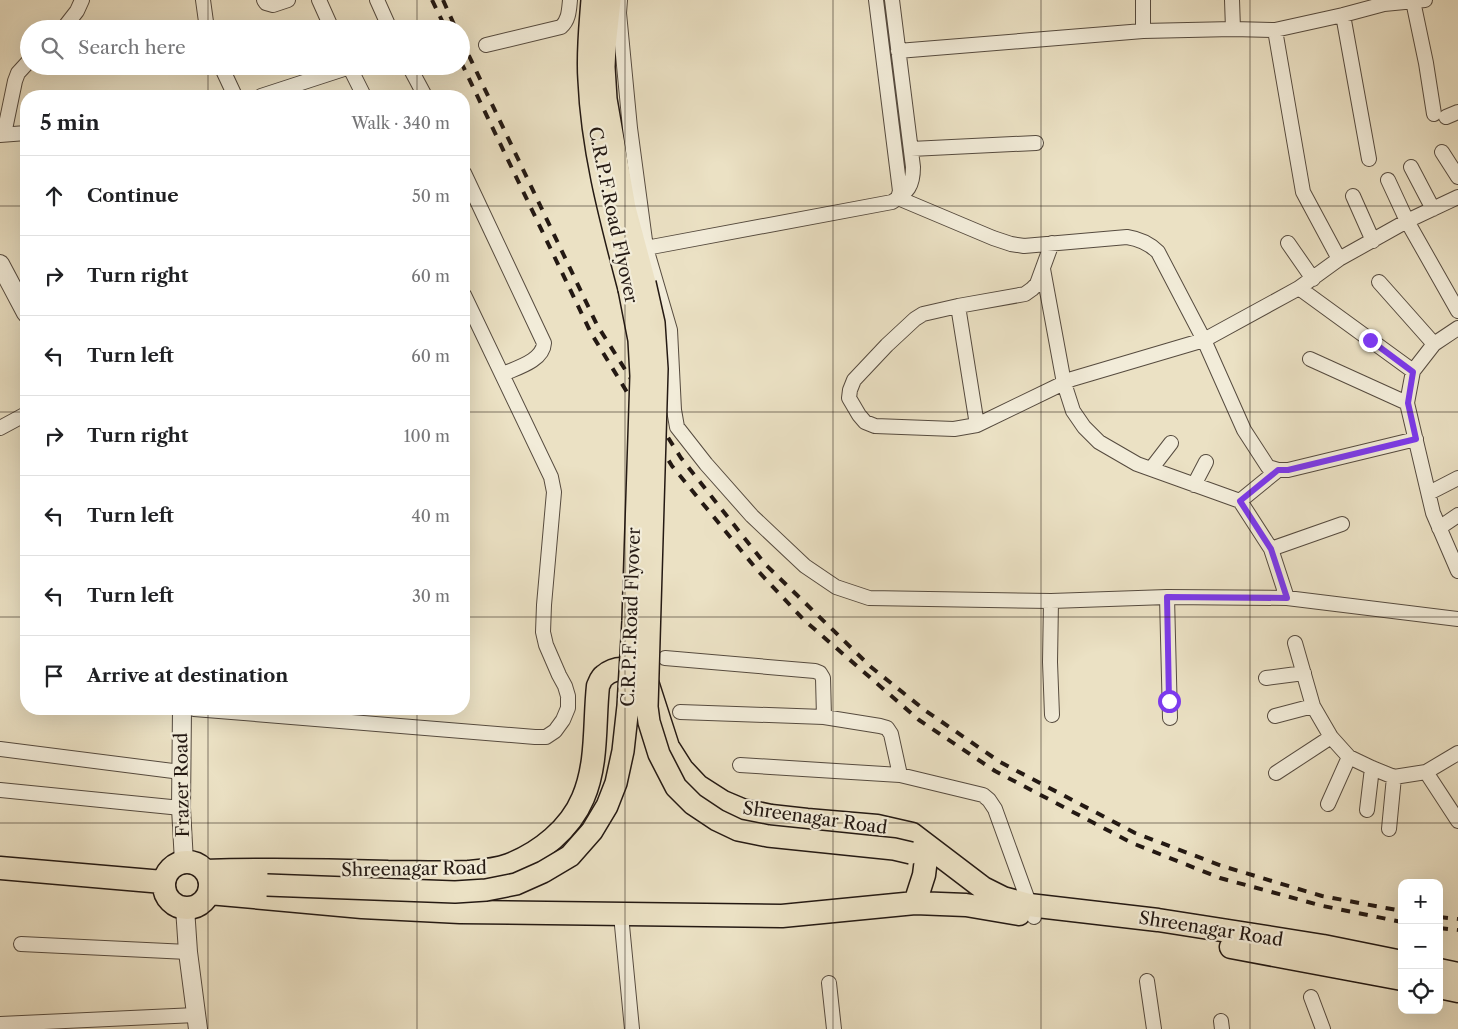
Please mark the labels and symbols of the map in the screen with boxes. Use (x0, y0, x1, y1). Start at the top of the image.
street label: C.R.P.F.Road Flyover (584, 125, 643, 306)
route end (1359, 329, 1382, 352)
street label: C.R.P.F.Road Flyover (617, 526, 645, 707)
route start (1158, 690, 1181, 713)
street label: Frazer Road (170, 733, 194, 837)
street label: Shreenagar Road (741, 797, 889, 839)
street label: Shreenagar Road (341, 857, 487, 881)
street label: Shreenagar Road (1137, 907, 1285, 951)

